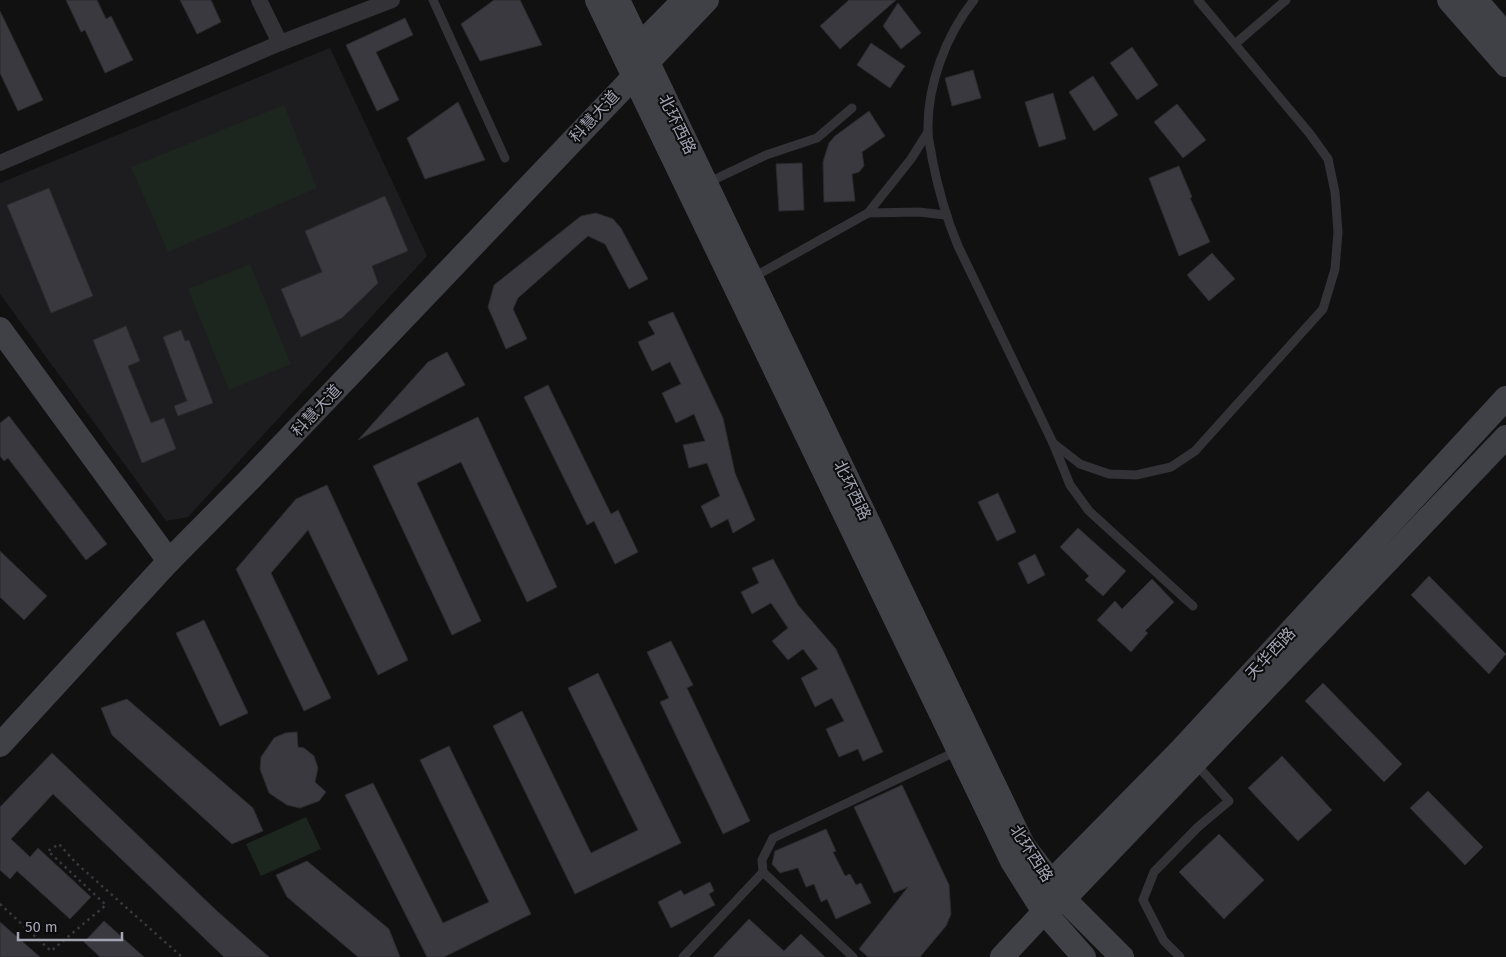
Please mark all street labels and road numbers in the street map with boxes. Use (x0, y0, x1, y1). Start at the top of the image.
street label: 科慧大道 (566, 86, 623, 146)
street label: 北环西路 (655, 91, 700, 157)
street label: 科慧大道 (288, 380, 345, 440)
street label: 北环西路 (830, 457, 875, 523)
street label: 天华西路 (1242, 623, 1299, 683)
street label: 北环西路 (1006, 821, 1057, 885)

